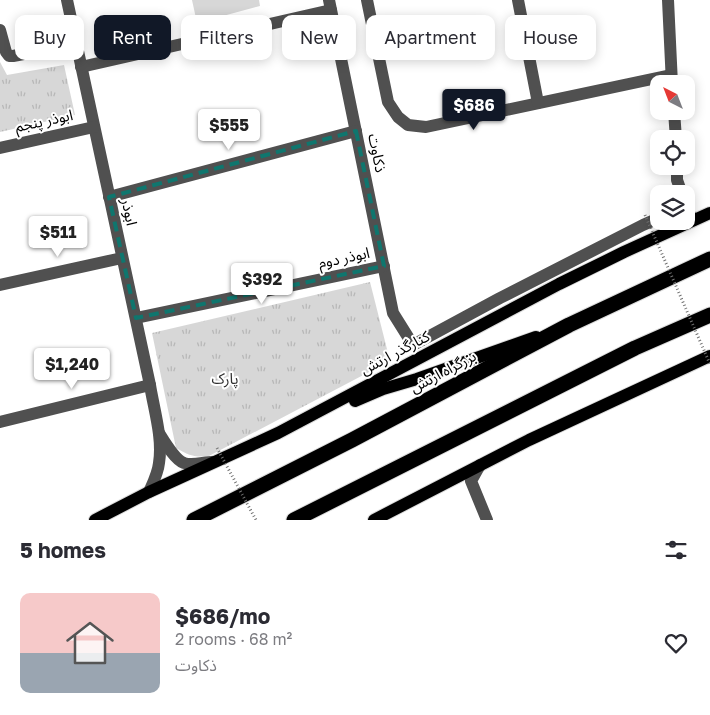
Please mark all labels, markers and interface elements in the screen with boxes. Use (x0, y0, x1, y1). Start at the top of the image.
chip: Buy (15, 15, 84, 60)
chip: Rent (94, 15, 171, 60)
chip: Filters (181, 15, 272, 60)
chip: New (282, 15, 356, 60)
chip: Apartment (366, 15, 495, 60)
chip: House (505, 15, 596, 60)
north arrow (650, 75, 695, 120)
map controls (650, 75, 695, 230)
pin: $686 (444, 88, 504, 131)
text: $686 (453, 95, 495, 115)
street label: ابوذر پنجم (13, 105, 75, 138)
pin: $555 (199, 108, 259, 151)
text: $555 (209, 115, 249, 135)
button: locate (650, 130, 695, 175)
street label: ذکاوت (364, 132, 391, 174)
button: layers (650, 185, 695, 230)
street label: ابوذر (117, 196, 142, 227)
pin: $511 (28, 216, 88, 258)
text: $511 (40, 222, 76, 242)
street label: ابوذر دوم (316, 243, 372, 274)
pin: $392 (232, 262, 292, 305)
text: $392 (242, 269, 282, 289)
street label: کنارگذر ارتش (357, 326, 434, 379)
street label: بزرگراه ارتش (406, 346, 479, 397)
pin: $1,240 (31, 348, 113, 390)
text: $1,240 (45, 354, 99, 374)
park label: پارک (212, 369, 238, 389)
icon: filters (662, 536, 690, 564)
text: 5 homes (20, 537, 106, 563)
text: $686/mo (175, 603, 270, 629)
icon: home (60, 613, 120, 673)
text: 2 rooms · 68 m² (175, 629, 292, 649)
icon: heart (662, 629, 690, 657)
text: ذکاوت (175, 655, 217, 675)

